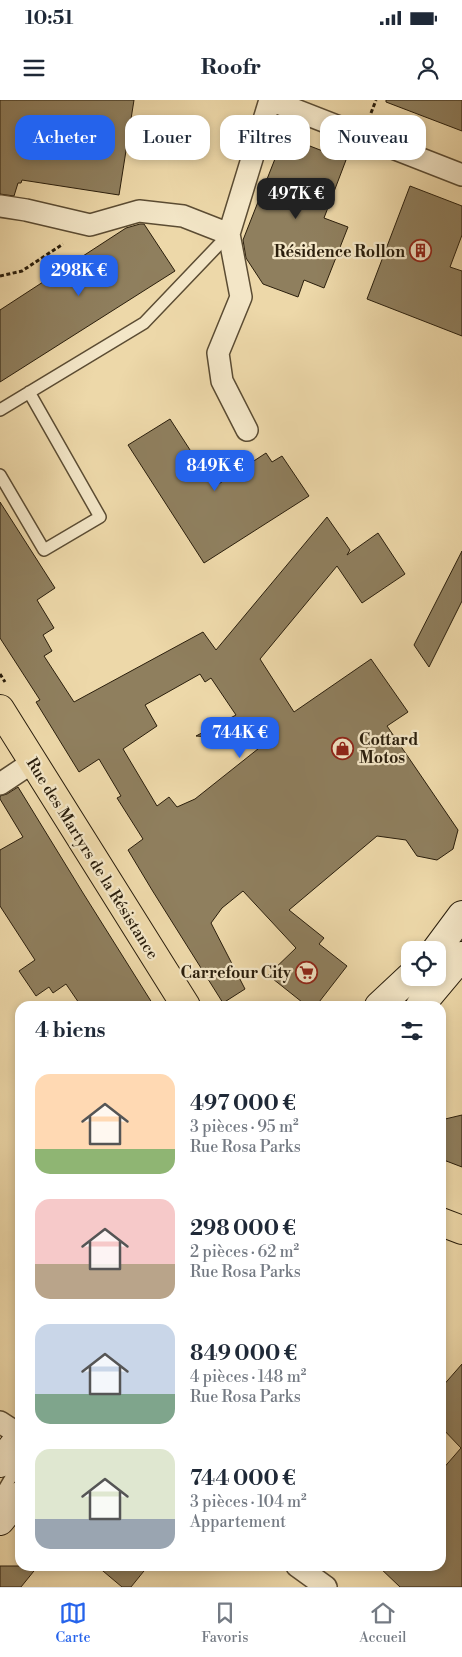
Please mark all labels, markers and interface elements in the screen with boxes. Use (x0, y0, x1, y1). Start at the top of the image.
text: 10:51 (25, 6, 73, 30)
icon: menu (20, 54, 48, 82)
text: Roofr (201, 54, 261, 81)
icon: person (414, 54, 442, 82)
chip: Acheter (15, 115, 115, 160)
chip: Louer (125, 115, 210, 160)
chip: Filtres (220, 115, 310, 160)
chip: Nouveau (320, 115, 426, 160)
pin: 497K € (255, 178, 337, 220)
text: 497K € (268, 184, 324, 204)
building icon: Résidence Rollon (409, 239, 433, 263)
place label: Résidence Rollon (274, 242, 405, 262)
pin: 298K € (38, 254, 120, 297)
text: 298K € (51, 261, 107, 281)
pin: 849K € (174, 450, 256, 492)
text: 849K € (186, 456, 244, 476)
pin: 744K € (199, 716, 281, 759)
text: 744K € (212, 723, 268, 743)
place label: Cottard Motos (359, 730, 418, 768)
shop icon: Cottard Motos (331, 736, 355, 760)
street label: Rue des Martyrs de la Résistance (22, 754, 163, 963)
map controls (401, 941, 446, 986)
button: locate (401, 941, 446, 986)
supermarket icon: Carrefour City (295, 960, 319, 984)
place label: Carrefour City (181, 963, 292, 983)
icon: filters (398, 1017, 426, 1045)
text: 4 biens (35, 1018, 106, 1044)
text: 497 000 € (190, 1091, 296, 1117)
icon: home (75, 1094, 135, 1154)
text: 3 pièces · 95 m² (190, 1117, 299, 1137)
text: Rue Rosa Parks (190, 1137, 301, 1157)
text: 298 000 € (190, 1216, 296, 1242)
icon: home (75, 1219, 135, 1279)
text: 2 pièces · 62 m² (190, 1242, 299, 1262)
text: Rue Rosa Parks (190, 1262, 301, 1282)
text: 849 000 € (190, 1341, 297, 1367)
icon: home (75, 1344, 135, 1404)
text: 4 pièces · 148 m² (190, 1367, 306, 1387)
text: Rue Rosa Parks (190, 1387, 301, 1407)
text: 744 000 € (190, 1466, 296, 1492)
icon: home (75, 1469, 135, 1529)
text: 3 pièces · 104 m² (190, 1492, 307, 1512)
text: Appartement (190, 1512, 286, 1532)
tab: Carte (55, 1599, 91, 1647)
tab: Favoris (201, 1599, 248, 1647)
tab: Accueil (359, 1599, 406, 1647)

